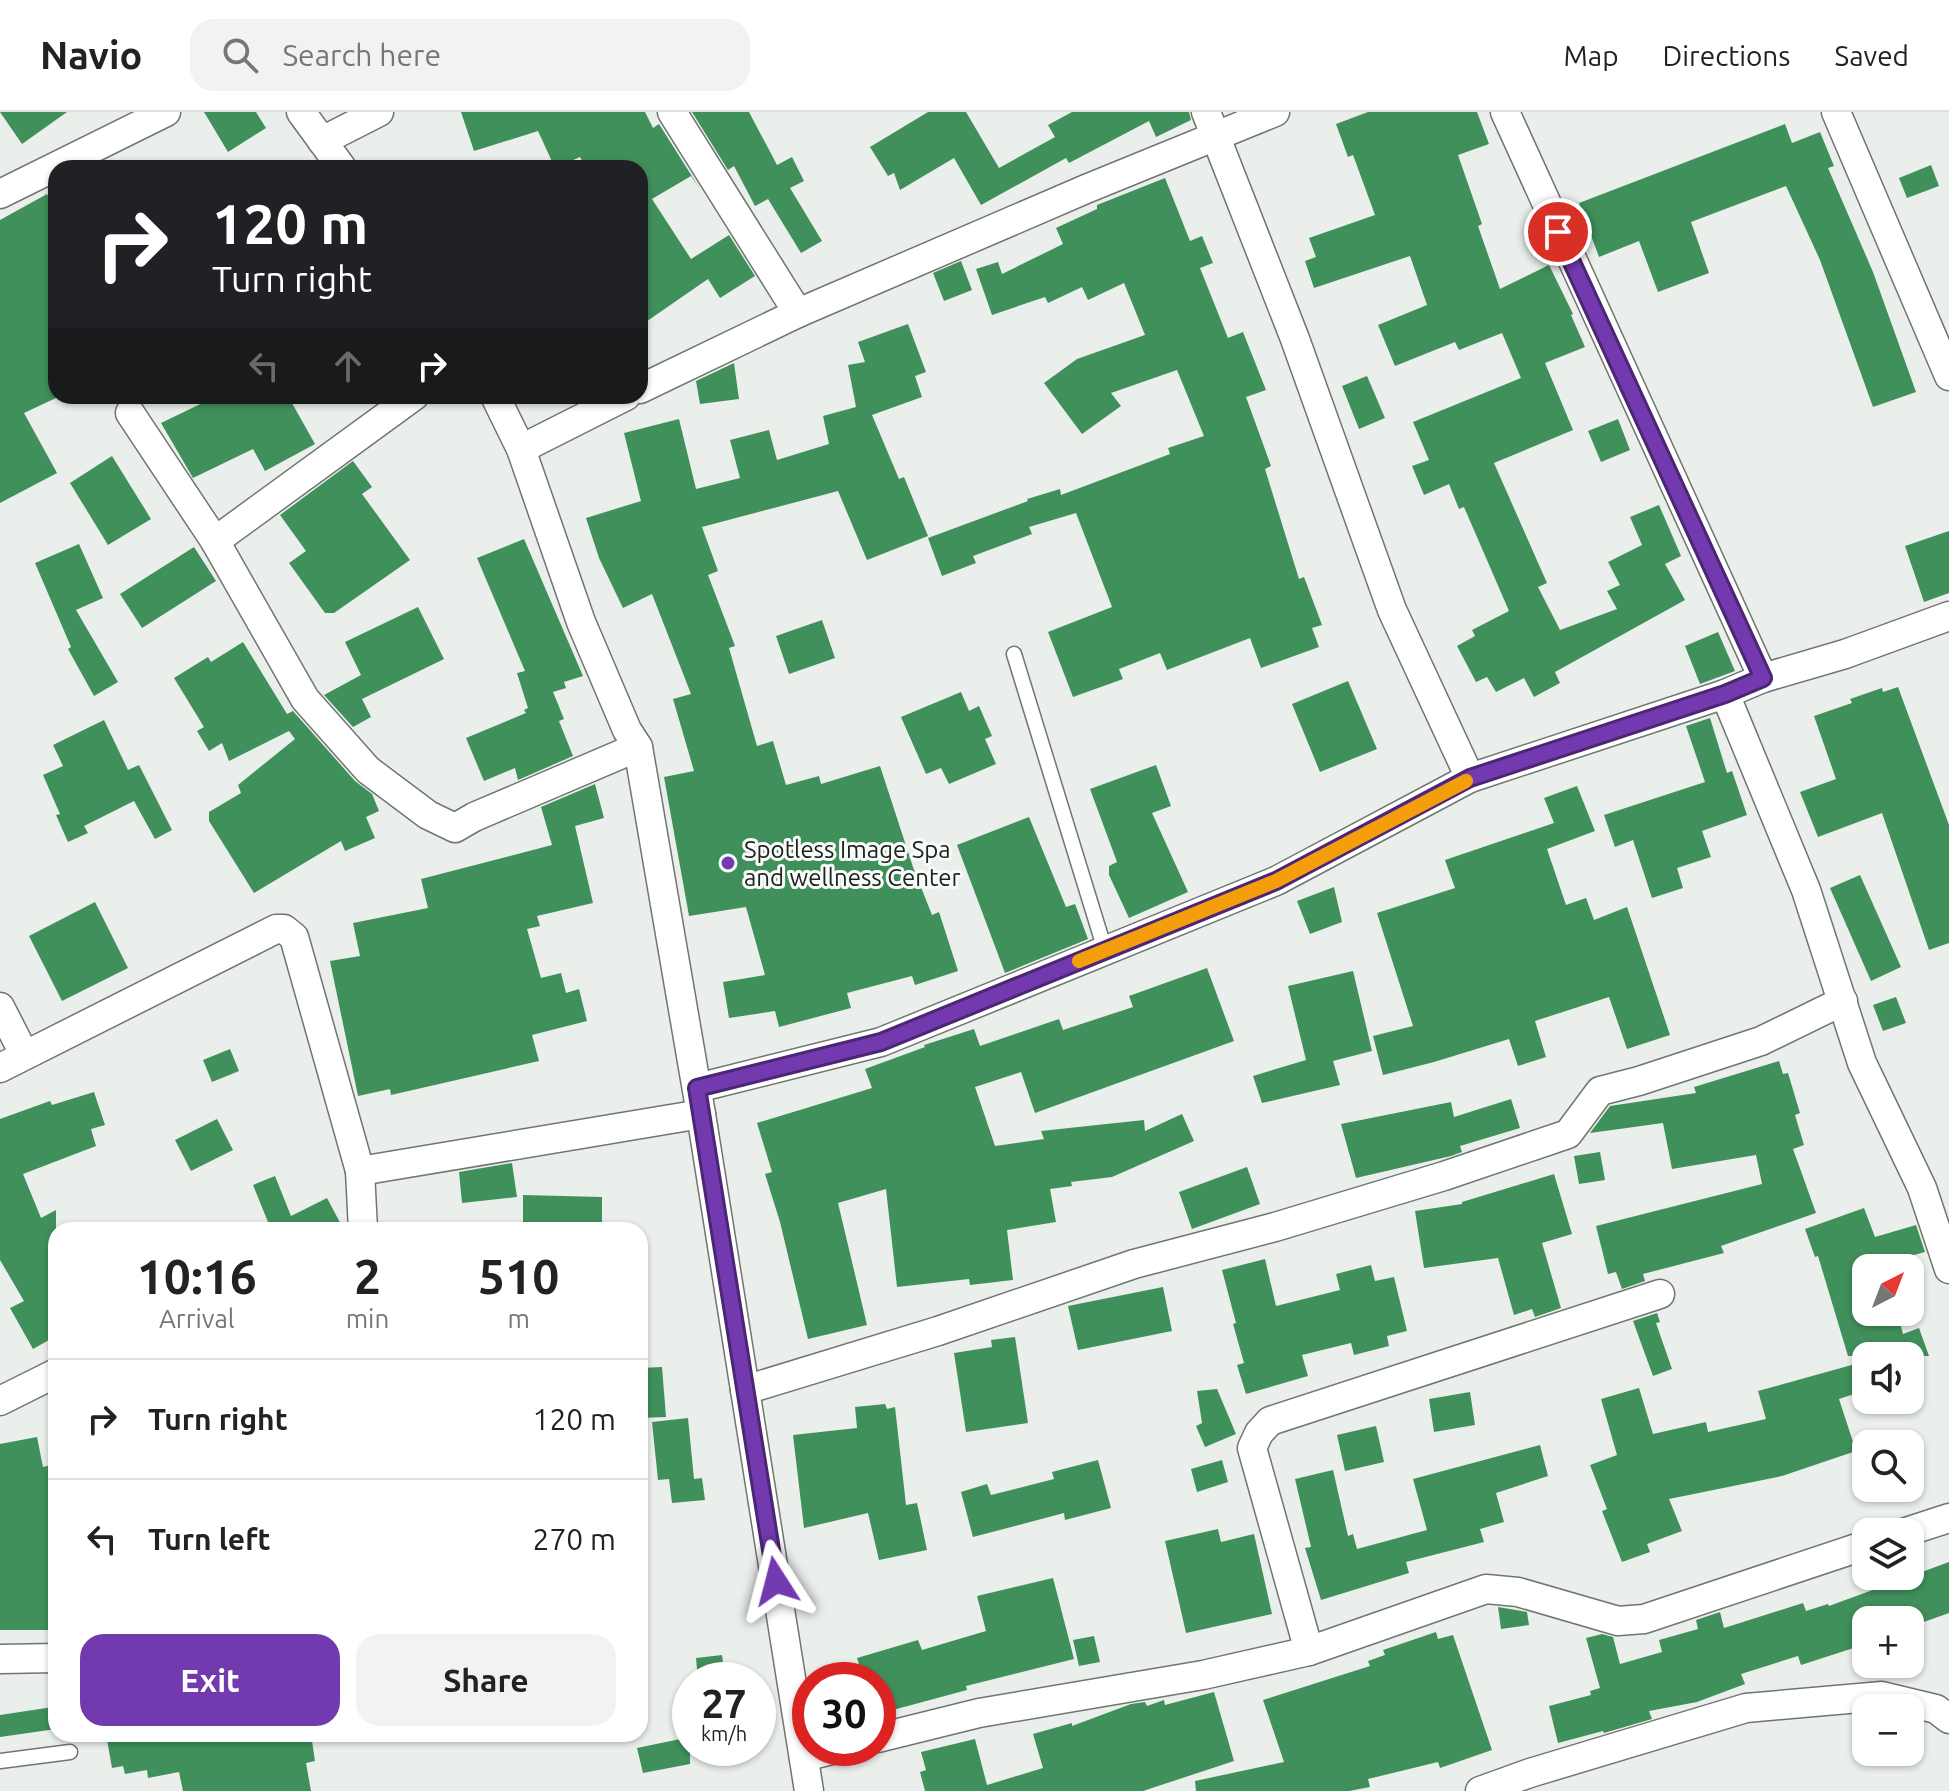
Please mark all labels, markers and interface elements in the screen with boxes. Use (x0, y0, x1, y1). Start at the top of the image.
search box (190, 19, 750, 91)
icon: search (218, 33, 262, 77)
text: Navio (40, 34, 142, 76)
text: Search here (282, 38, 441, 72)
text: Map (1563, 40, 1619, 71)
text: Directions (1663, 40, 1790, 71)
text: Saved (1834, 40, 1909, 71)
icon: right (80, 192, 184, 296)
text: 120 m (212, 192, 368, 255)
pin (1524, 198, 1592, 266)
icon: arrive (1536, 210, 1580, 254)
text: Turn right (212, 258, 372, 299)
icon: left (242, 344, 286, 388)
icon: ahead (326, 344, 370, 388)
icon: right (410, 344, 454, 388)
place label: Spotless Image Spa and wellness Center (744, 836, 961, 891)
marker: Spotless Image Spa and wellness Center (719, 854, 737, 872)
text: 10:16 (137, 1249, 257, 1303)
text: 2 (354, 1249, 381, 1303)
text: 510 (478, 1249, 559, 1303)
north arrow (1852, 1254, 1924, 1326)
map controls (1852, 1254, 1924, 1766)
text: Arrival (159, 1304, 235, 1333)
text: min (346, 1304, 389, 1333)
text: m (507, 1304, 530, 1333)
button: sound (1852, 1342, 1924, 1414)
icon: right (80, 1397, 124, 1441)
text: Turn right (148, 1402, 288, 1436)
text: 120 m (532, 1402, 616, 1436)
button: search (1852, 1430, 1924, 1502)
icon: left (80, 1517, 124, 1561)
button: layers (1852, 1518, 1924, 1590)
text: Turn left (148, 1522, 270, 1556)
text: 270 m (532, 1522, 616, 1556)
position arrow (734, 1539, 818, 1623)
button: + (1852, 1606, 1924, 1678)
button: Exit (80, 1634, 340, 1726)
button: Share (356, 1634, 616, 1726)
speed limit sign: 30 (792, 1662, 896, 1766)
text: 27 (701, 1681, 747, 1726)
button: − (1852, 1694, 1924, 1766)
text: km/h (701, 1722, 747, 1745)

